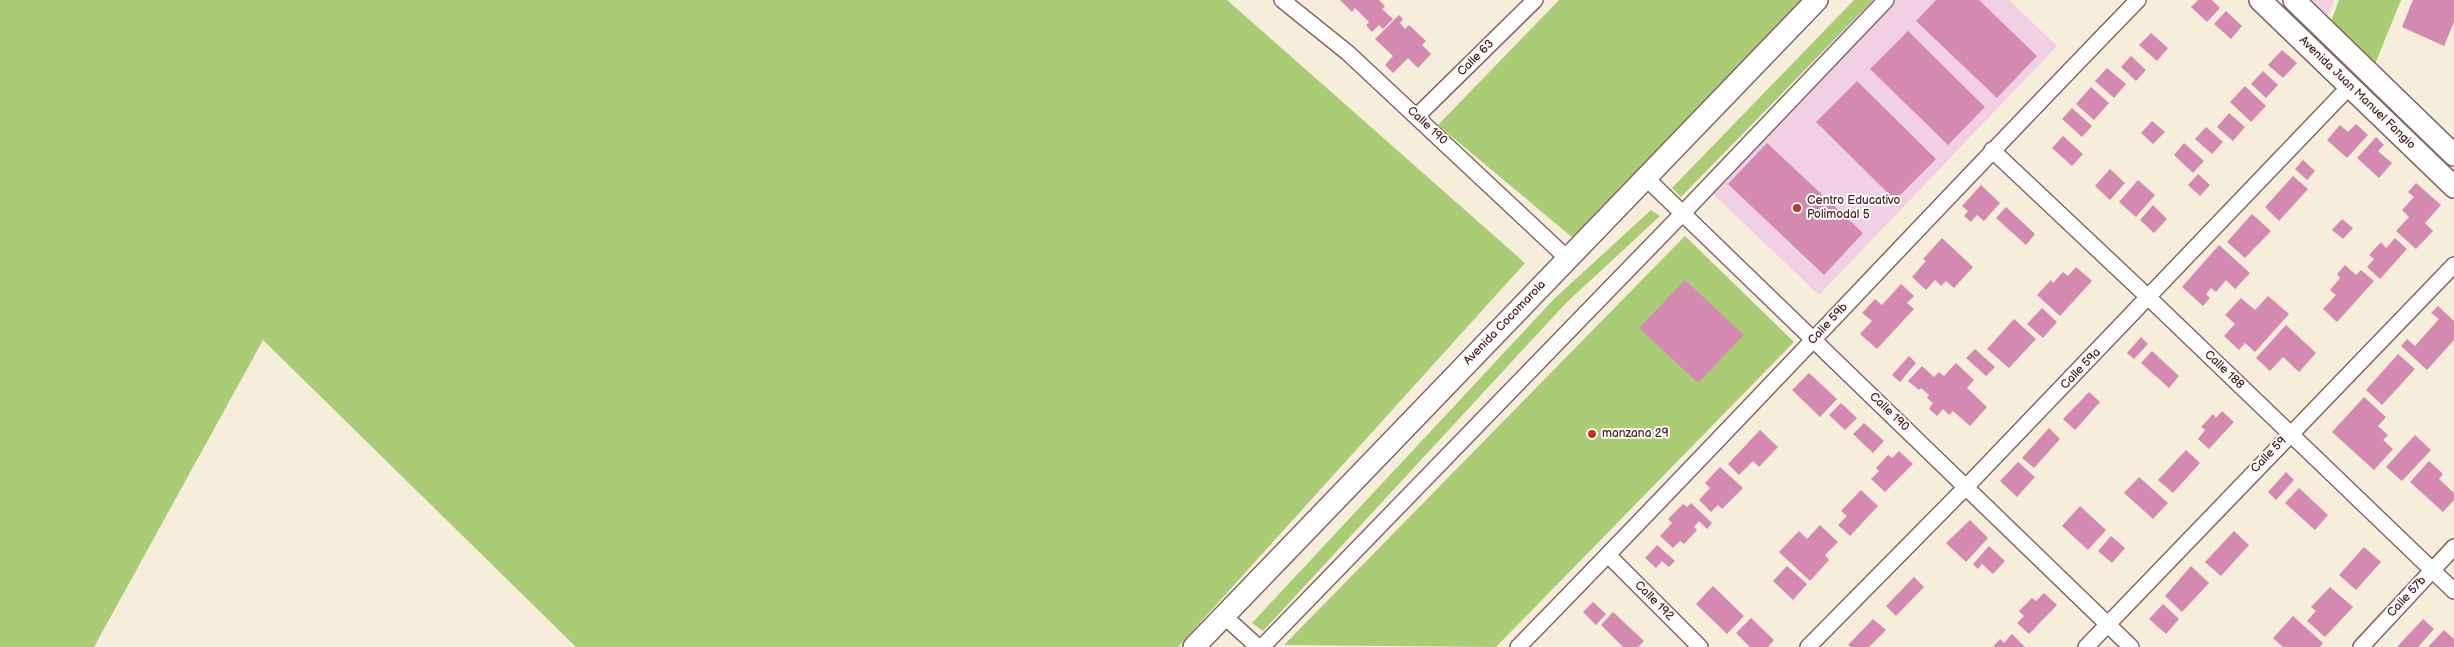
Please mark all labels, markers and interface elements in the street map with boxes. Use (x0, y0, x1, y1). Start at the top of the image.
street label: Avenida Juan Manuel Fangio (2296, 33, 2418, 153)
street label: Calle 63 (1455, 37, 1497, 79)
street label: Calle 190 (1404, 104, 1450, 148)
place label: Centro Educativo Polimodal 5 (1807, 194, 1900, 222)
marker: Centro Educativo Polimodal 5 (1791, 202, 1803, 214)
street label: Avenida Cocomarola (1461, 278, 1549, 368)
street label: Calle 59b (1805, 300, 1851, 348)
street label: Calle 59a (2058, 345, 2104, 393)
street label: Calle 188 (2201, 348, 2247, 392)
street label: Calle 190 (1866, 390, 1912, 434)
place label: manzana 29 (1602, 427, 1669, 441)
marker: manzana 29 (1586, 428, 1598, 440)
street label: Calle 59 (2248, 434, 2290, 476)
street label: Calle 57b (2385, 574, 2429, 620)
street label: Calle 192 (1631, 578, 1677, 624)

